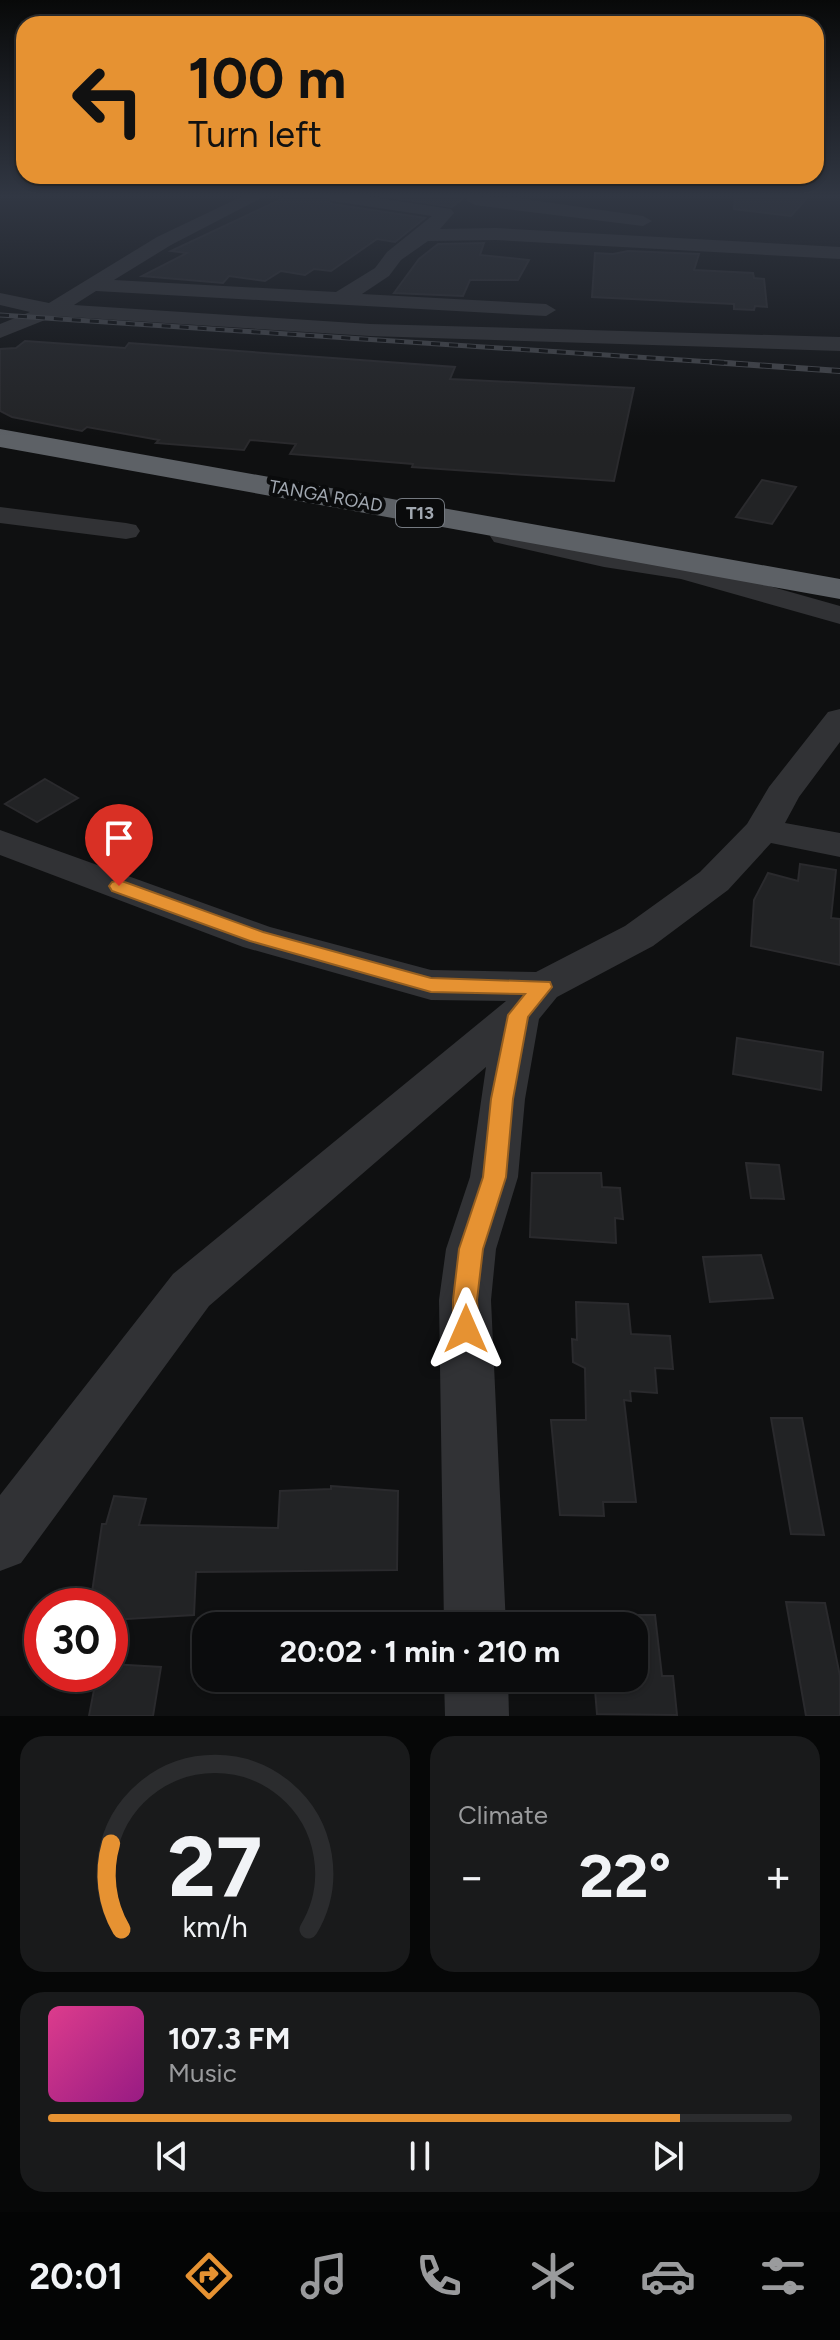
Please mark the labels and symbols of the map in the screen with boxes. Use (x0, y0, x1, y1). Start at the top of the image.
street label: TANGA ROAD (268, 475, 384, 517)
road number: T13 (396, 499, 444, 527)
pin (85, 804, 153, 886)
position arrow (424, 1287, 508, 1371)
speed limit sign: 30 (24, 1588, 128, 1692)

